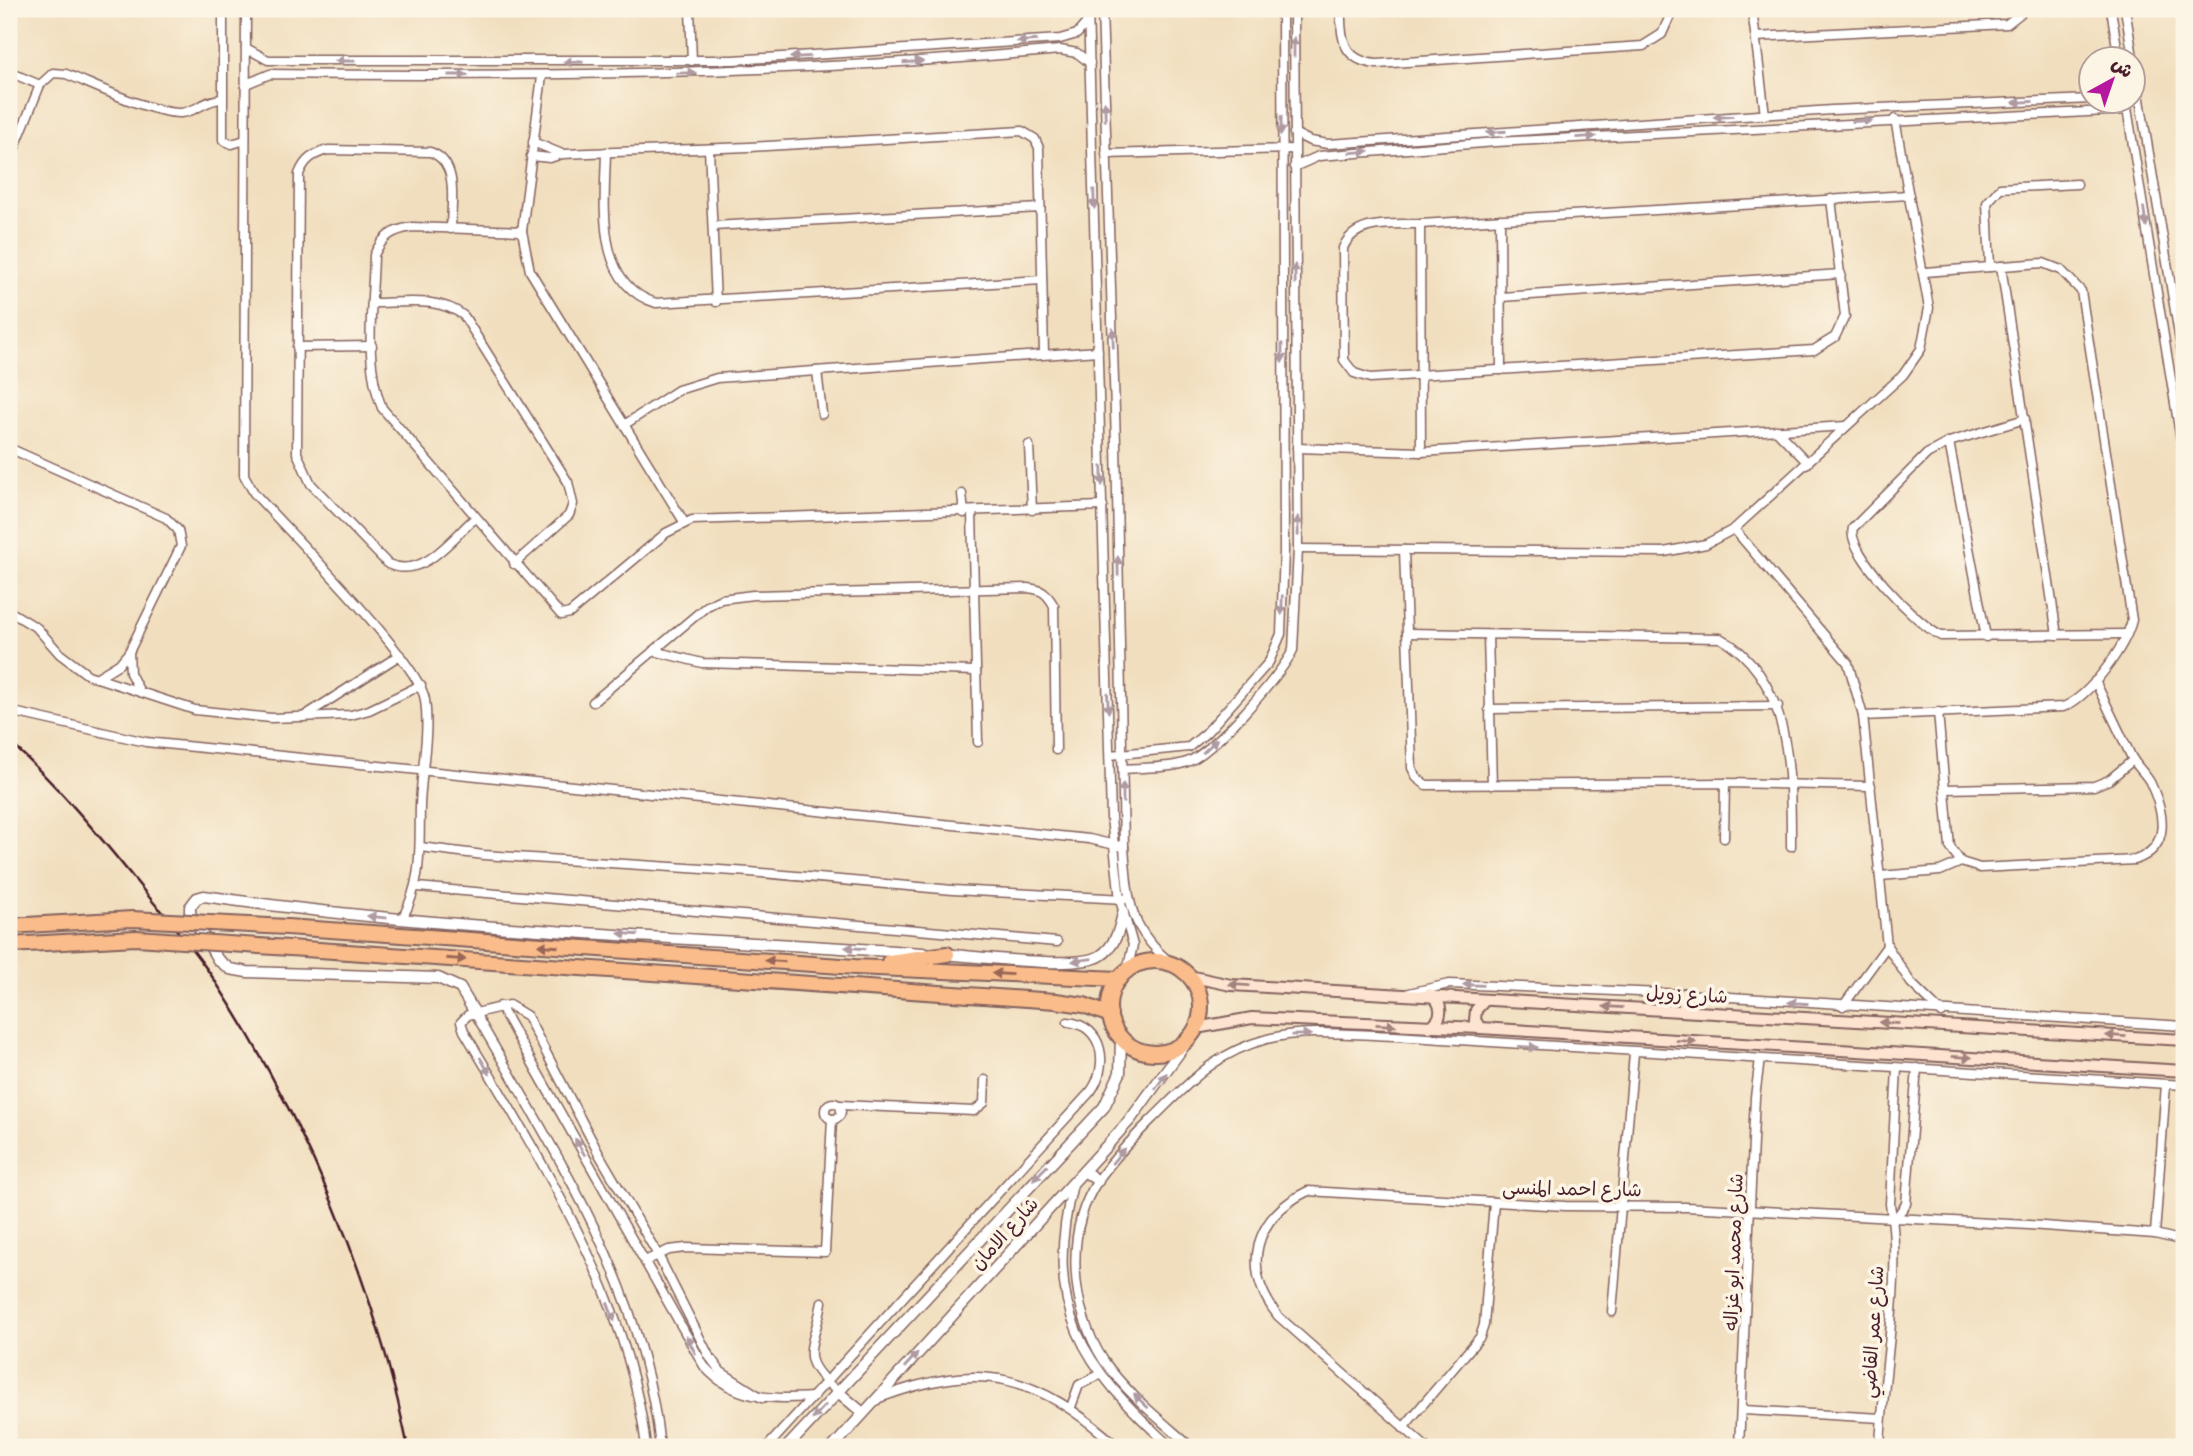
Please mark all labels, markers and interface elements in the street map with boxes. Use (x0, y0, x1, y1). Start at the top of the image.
one-way arrow (1288, 35, 1300, 57)
one-way arrow (1016, 36, 1038, 47)
north arrow (2078, 46, 2148, 116)
text: ش (2107, 51, 2139, 83)
one-way arrow (789, 52, 811, 63)
one-way arrow (334, 55, 356, 67)
one-way arrow (562, 56, 584, 68)
one-way arrow (902, 57, 924, 68)
one-way arrow (675, 67, 697, 79)
one-way arrow (448, 69, 470, 81)
one-way arrow (2012, 96, 2034, 107)
one-way arrow (1099, 99, 1110, 121)
one-way arrow (1712, 112, 1734, 123)
one-way arrow (1275, 115, 1287, 137)
one-way arrow (1852, 115, 1874, 126)
one-way arrow (1485, 127, 1507, 138)
one-way arrow (1576, 131, 1598, 142)
one-way arrow (1349, 146, 1371, 157)
one-way arrow (1089, 189, 1100, 211)
one-way arrow (2140, 206, 2151, 228)
one-way arrow (1289, 263, 1301, 285)
one-way arrow (1107, 327, 1118, 349)
one-way arrow (1276, 343, 1288, 365)
one-way arrow (1097, 465, 1108, 487)
one-way arrow (1292, 515, 1304, 537)
one-way arrow (1112, 554, 1124, 576)
one-way arrow (1276, 595, 1287, 617)
one-way arrow (1102, 692, 1113, 714)
one-way arrow (1201, 739, 1218, 755)
one-way arrow (1117, 782, 1129, 804)
one-way arrow (366, 911, 388, 922)
one-way arrow (617, 928, 639, 939)
one-way arrow (537, 941, 559, 952)
one-way arrow (844, 942, 866, 953)
one-way arrow (445, 954, 467, 965)
one-way arrow (1071, 954, 1093, 965)
one-way arrow (764, 956, 786, 967)
one-way arrow (991, 969, 1013, 980)
one-way arrow (1228, 979, 1250, 990)
one-way arrow (1462, 980, 1484, 991)
street label: شارع زويل (1645, 980, 1728, 1010)
one-way arrow (1787, 997, 1809, 1008)
one-way arrow (1602, 1001, 1624, 1012)
one-way arrow (1878, 1017, 1900, 1028)
one-way arrow (1375, 1020, 1397, 1031)
one-way arrow (1291, 1029, 1313, 1041)
one-way arrow (2105, 1030, 2127, 1041)
one-way arrow (1675, 1036, 1697, 1047)
one-way arrow (1518, 1041, 1540, 1052)
one-way arrow (1951, 1052, 1973, 1063)
one-way arrow (478, 1057, 491, 1076)
one-way arrow (1154, 1072, 1168, 1090)
one-way arrow (574, 1137, 586, 1157)
one-way arrow (1110, 1147, 1125, 1165)
one-way arrow (1032, 1165, 1048, 1181)
street label: شارع محمد ابو غزاله (1718, 1173, 1750, 1331)
street label: شارع احمد المنسى (1502, 1175, 1642, 1203)
street label: شارع الامان (965, 1192, 1044, 1276)
street label: شارع عمر القاضي (1855, 1265, 1894, 1399)
one-way arrow (606, 1301, 617, 1322)
one-way arrow (686, 1335, 698, 1355)
one-way arrow (903, 1352, 919, 1369)
one-way arrow (1133, 1393, 1149, 1409)
one-way arrow (811, 1403, 827, 1421)

